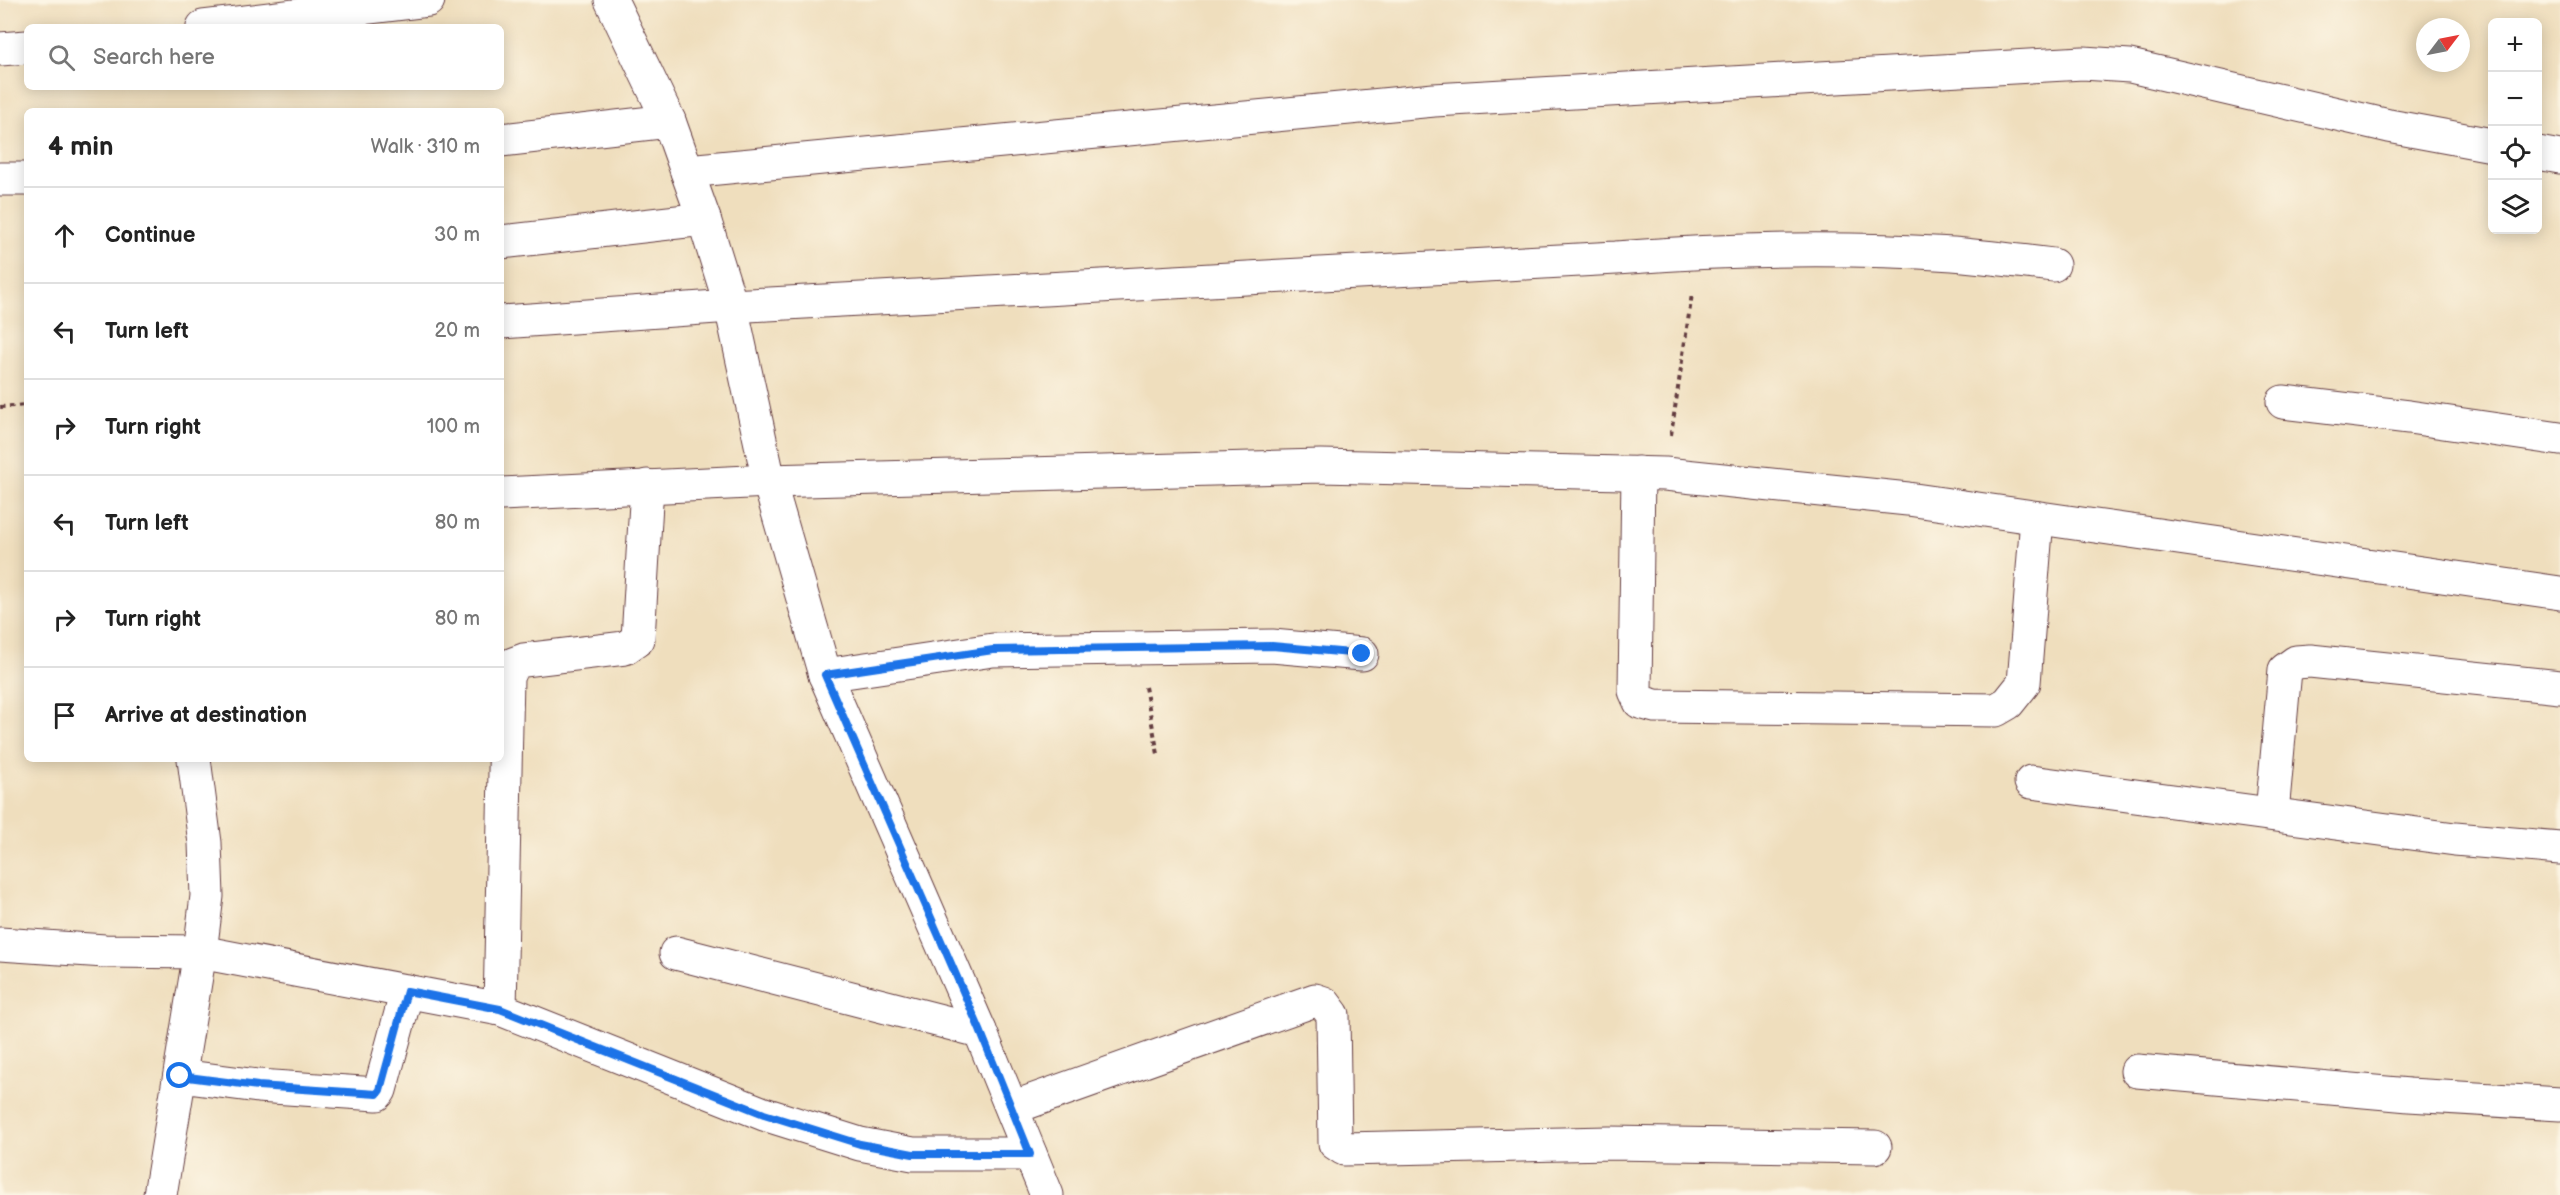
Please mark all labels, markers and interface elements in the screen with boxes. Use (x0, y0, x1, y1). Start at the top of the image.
north arrow (2416, 18, 2470, 72)
map controls (2488, 18, 2542, 234)
button: + (2488, 18, 2542, 72)
search box (24, 24, 504, 90)
icon: search (45, 41, 78, 74)
text: Search here (93, 44, 215, 71)
button: − (2488, 72, 2542, 126)
button: locate (2488, 126, 2542, 180)
text: 4 min (48, 132, 113, 163)
text: Walk · 310 m (371, 135, 480, 159)
button: layers (2488, 180, 2542, 234)
icon: ahead (48, 219, 81, 252)
text: Continue (105, 222, 195, 249)
text: 30 m (434, 223, 480, 247)
icon: left (48, 315, 81, 348)
text: Turn left (105, 318, 189, 345)
text: 20 m (435, 319, 480, 343)
icon: right (48, 411, 81, 444)
text: Turn right (105, 414, 201, 441)
text: 100 m (427, 415, 480, 439)
icon: left (48, 507, 81, 540)
text: Turn left (105, 510, 189, 537)
text: 80 m (435, 511, 480, 535)
icon: right (48, 603, 81, 636)
text: Turn right (105, 606, 201, 633)
text: 80 m (435, 607, 480, 631)
route end (1348, 640, 1374, 666)
icon: arrive (48, 699, 81, 732)
text: Arrive at destination (105, 702, 307, 729)
route start (166, 1062, 192, 1088)

